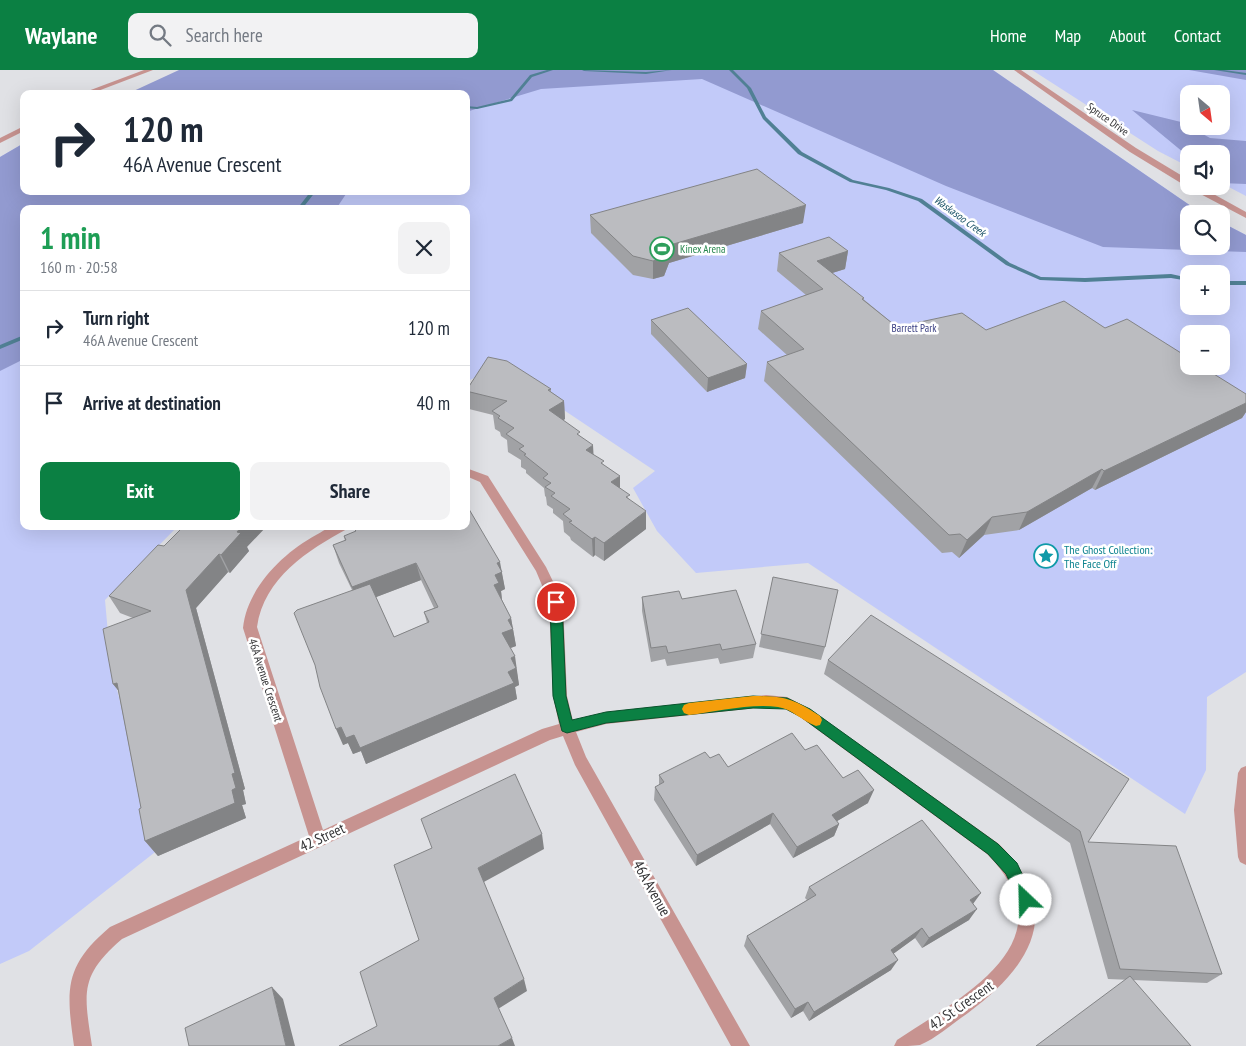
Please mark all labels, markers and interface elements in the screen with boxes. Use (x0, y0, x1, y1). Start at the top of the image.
search box (128, 13, 478, 58)
text: Waylane (25, 20, 98, 51)
icon: search (146, 21, 174, 49)
text: Search here (186, 23, 263, 47)
text: Home (990, 24, 1027, 47)
text: Map (1055, 24, 1081, 47)
text: About (1109, 24, 1146, 47)
text: Contact (1174, 24, 1221, 47)
north arrow (1180, 85, 1230, 135)
map controls (1180, 85, 1230, 375)
street label: Spruce Drive (1084, 100, 1132, 139)
text: 120 m (123, 106, 204, 152)
icon: right (40, 110, 105, 175)
button: sound (1180, 145, 1230, 195)
text: 46A Avenue Crescent (123, 150, 281, 178)
water label: Waskasoo Creek (931, 193, 990, 240)
button: search (1180, 205, 1230, 255)
text: 1 min (40, 218, 101, 257)
button: close (398, 222, 450, 274)
sports icon: Kinex Arena (649, 236, 675, 262)
place label: Kinex Arena (680, 242, 725, 256)
text: 160 m · 20:58 (40, 257, 118, 277)
button: + (1180, 265, 1230, 315)
text: Turn right (83, 306, 149, 330)
icon: right (40, 314, 68, 342)
text: 120 m (408, 316, 450, 340)
park label: Barrett Park (892, 321, 937, 335)
button: − (1180, 325, 1230, 375)
text: 46A Avenue Crescent (83, 330, 198, 350)
icon: arrive (40, 389, 68, 417)
text: Arrive at destination (83, 391, 221, 415)
text: 40 m (417, 391, 450, 415)
button: Exit (40, 462, 240, 520)
button: Share (250, 462, 450, 520)
place label: The Ghost Collection: The Face Off (1064, 542, 1153, 571)
place icon: The Ghost Collection: The Face Off (1033, 543, 1059, 569)
pin (535, 581, 577, 623)
icon: arrive (542, 588, 570, 616)
street label: 46A Avenue Crescent (246, 637, 287, 724)
street label: 42 Street (296, 818, 348, 856)
street label: 46A Avenue (629, 857, 675, 919)
position arrow (999, 873, 1051, 925)
street label: 42 St Crescent (925, 976, 997, 1034)

